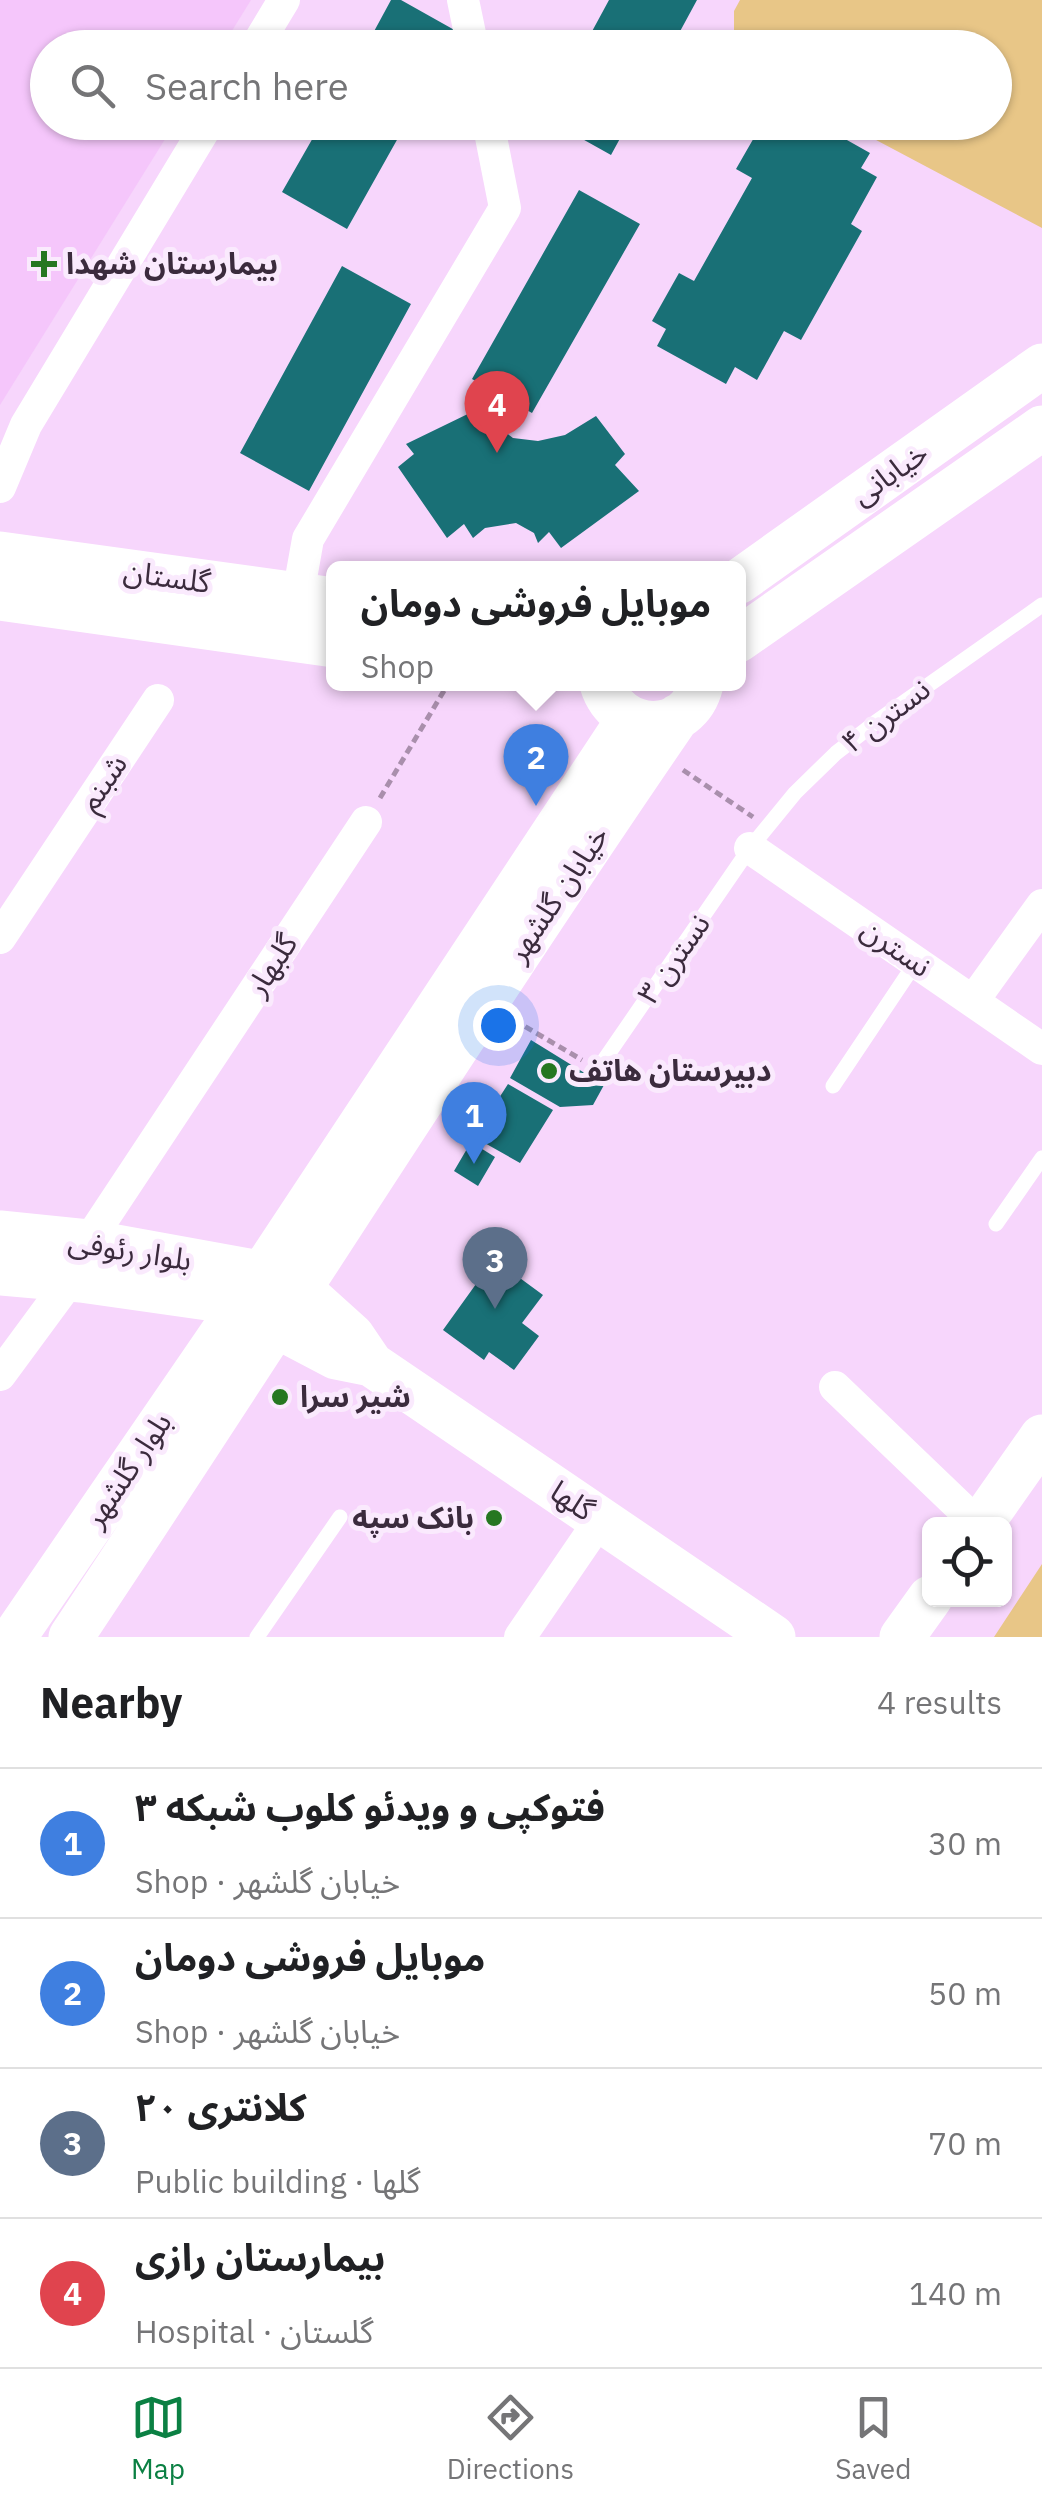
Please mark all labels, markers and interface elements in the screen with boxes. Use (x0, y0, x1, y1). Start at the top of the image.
search box (30, 30, 1012, 140)
icon: search (65, 58, 120, 113)
text: Search here (145, 61, 349, 110)
place label: بیمارستان شهدا (66, 243, 278, 282)
marker: بیمارستان شهدا (31, 251, 57, 277)
pin: 4 (464, 370, 530, 453)
street label: خیابانی (843, 433, 935, 513)
street label: گلستان (121, 550, 214, 601)
popup (326, 561, 746, 691)
text: موبایل فروشی دومان (361, 578, 711, 627)
text: Shop (361, 645, 434, 687)
street label: نسترن ۴ (833, 669, 937, 761)
pin: 2 (504, 724, 568, 806)
street label: شبنم (69, 746, 139, 821)
street label: خیابان گلشهر (496, 818, 617, 970)
street label: نسترن ٣ (628, 905, 718, 1011)
street label: نسترن (854, 909, 940, 985)
street label: گلبهار (236, 925, 306, 1004)
your location (473, 1000, 524, 1051)
place label: دبیرستان هاتف (569, 1050, 772, 1089)
marker: دبیرستان هاتف (538, 1060, 560, 1082)
pin: 1 (442, 1082, 506, 1164)
street label: بلوار رئوفی (66, 1221, 195, 1279)
pin: 3 (462, 1226, 528, 1309)
place label: شیر سرا (300, 1376, 411, 1415)
marker: شیر سرا (269, 1386, 291, 1408)
street label: بلوار گلشهر (74, 1404, 179, 1535)
street label: گلها (543, 1471, 603, 1529)
place label: بانک سپه (352, 1497, 474, 1538)
marker: بانک سپه (483, 1507, 505, 1529)
map controls (922, 1517, 1012, 1607)
button: locate (922, 1517, 1012, 1607)
text: Nearby (40, 1675, 182, 1730)
text: 4 results (877, 1681, 1002, 1723)
text: فتوکپی و ویدئو کلوب شبکه ۳ (135, 1782, 605, 1831)
text: 1 (63, 1822, 82, 1864)
text: 30 m (928, 1822, 1002, 1864)
text: Shop · خیابان گلشهر (135, 1860, 400, 1902)
text: موبایل فروشی دومان (135, 1932, 485, 1981)
text: 2 (63, 1972, 82, 2014)
text: 50 m (928, 1972, 1002, 2014)
text: Shop · خیابان گلشهر (135, 2010, 400, 2052)
text: کلانتری ۲۰ (135, 2082, 306, 2131)
text: 3 (63, 2122, 82, 2164)
text: 70 m (928, 2122, 1002, 2164)
text: Public building · گلها (135, 2160, 420, 2202)
text: بیمارستان رازی (135, 2232, 385, 2281)
text: 4 (63, 2272, 82, 2314)
text: 140 m (909, 2272, 1002, 2314)
text: Hospital · گلستان (135, 2310, 373, 2352)
tab: Map (131, 2390, 186, 2487)
tab: Directions (447, 2390, 574, 2487)
tab: Saved (835, 2390, 911, 2487)

